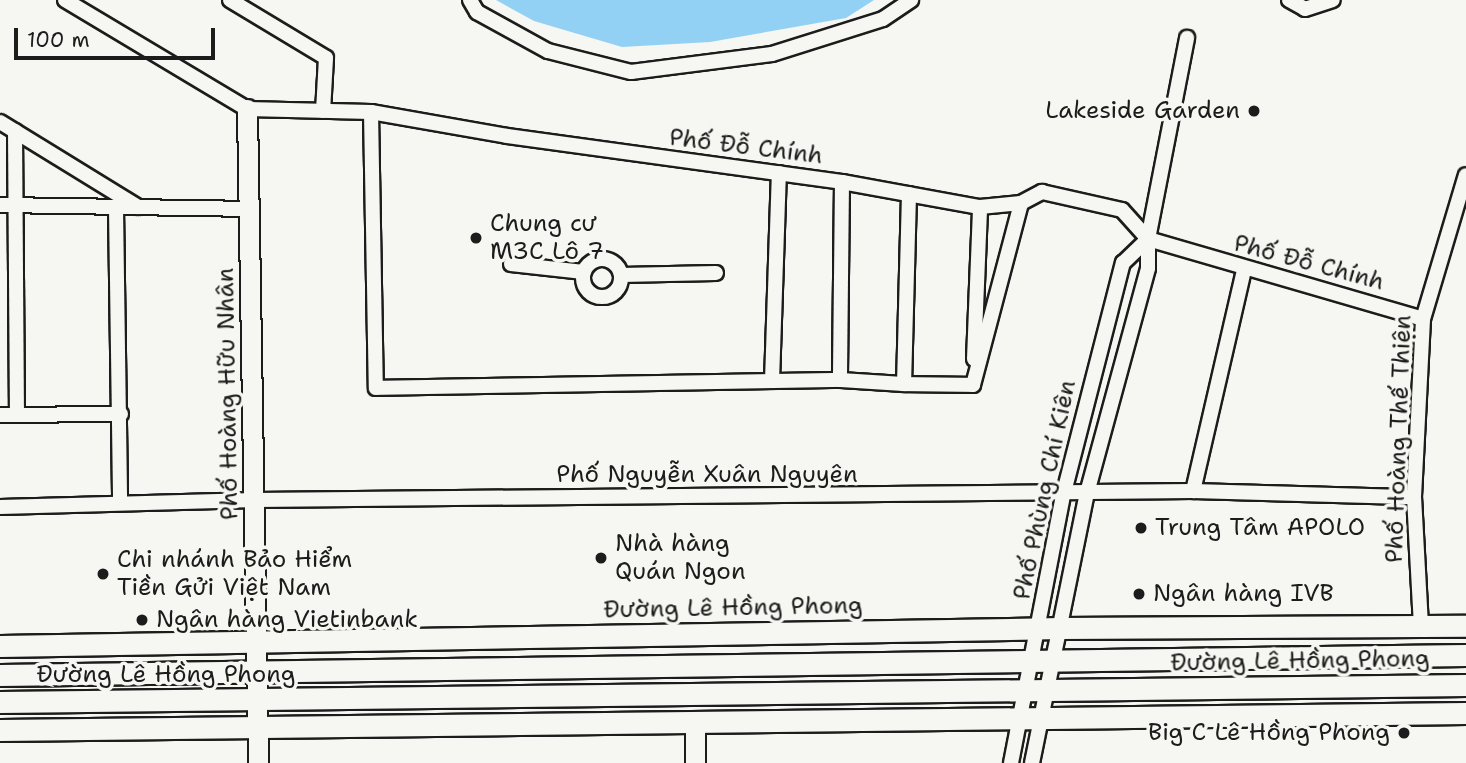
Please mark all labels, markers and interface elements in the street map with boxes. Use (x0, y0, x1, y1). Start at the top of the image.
scale bar (18, 14, 219, 58)
text: 100 m (27, 26, 90, 54)
place label: Lakeside Garden (1045, 97, 1240, 125)
marker: Lakeside Garden (1246, 103, 1262, 119)
street label: Phố Đỗ Chính (668, 123, 824, 171)
place label: Chung cư M3C Lô 7 (490, 210, 604, 266)
street label: Phố Đỗ Chính (1231, 229, 1387, 297)
marker: Chung cư M3C Lô 7 (468, 230, 484, 246)
street label: Phố Hoàng Hữu Nhân (211, 268, 245, 520)
street label: Phố Hoàng Thế Thiện (1380, 314, 1418, 564)
street label: Phố Phùng Chí Kiên (1008, 378, 1082, 602)
street label: Phố Nguyễn Xuân Nguyên (556, 461, 858, 489)
place label: Trung Tâm APOLO (1155, 514, 1365, 542)
marker: Trung Tâm APOLO (1133, 520, 1149, 536)
place label: Nhà hàng Quán Ngon (615, 530, 746, 586)
place label: Chi nhánh Bảo Hiểm Tiền Gửi Việt Nam (117, 546, 352, 602)
marker: Nhà hàng Quán Ngon (593, 550, 609, 566)
marker: Chi nhánh Bảo Hiểm Tiền Gửi Việt Nam (95, 566, 111, 582)
place label: Ngân hàng IVB (1153, 580, 1334, 608)
marker: Ngân hàng IVB (1131, 586, 1147, 602)
street label: Đường Lê Hồng Phong (603, 591, 863, 625)
place label: Ngân hàng Vietinbank (156, 606, 418, 634)
marker: Ngân hàng Vietinbank (134, 612, 150, 628)
street label: Đường Lê Hồng Phong (1170, 644, 1430, 678)
street label: Đường Lê Hồng Phong (36, 661, 296, 689)
place label: Big C Lê Hồng Phong (1148, 719, 1390, 747)
marker: Big C Lê Hồng Phong (1396, 725, 1412, 741)

